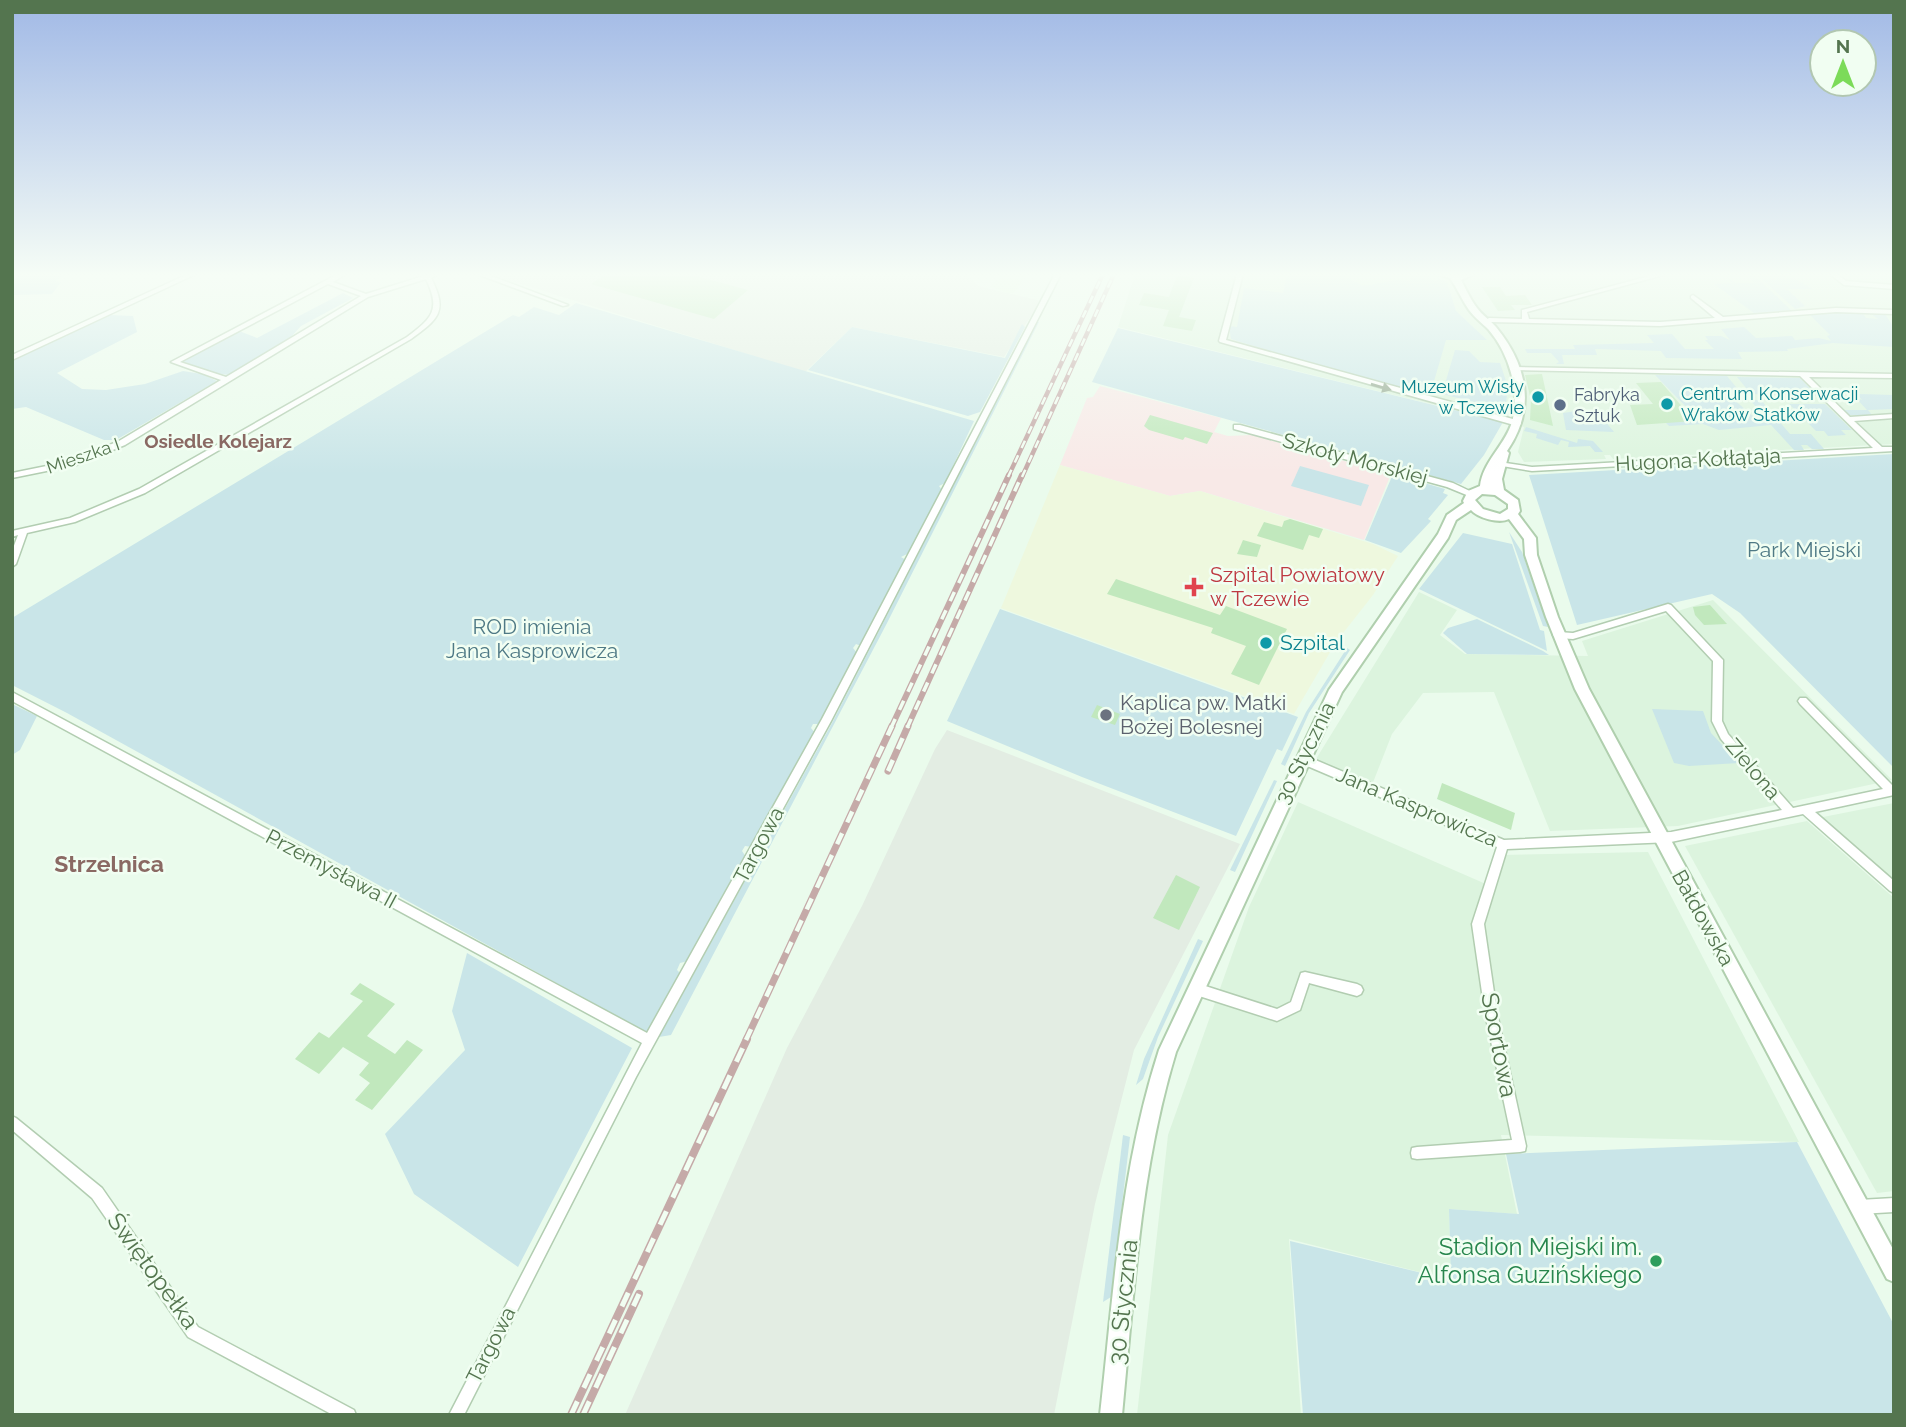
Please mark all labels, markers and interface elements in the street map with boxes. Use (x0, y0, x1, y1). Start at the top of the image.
north arrow (1808, 28, 1878, 98)
text: N (1836, 35, 1850, 57)
place label: Muzeum Wisły w Tczewie (1401, 376, 1524, 418)
one-way arrow (1371, 382, 1393, 393)
place label: Centrum Konserwacji Wraków Statków (1681, 383, 1858, 425)
place label: Fabryka Sztuk (1574, 384, 1640, 426)
marker: Muzeum Wisły w Tczewie (1530, 389, 1546, 405)
marker: Centrum Konserwacji Wraków Statków (1659, 396, 1675, 412)
marker: Fabryka Sztuk (1552, 397, 1568, 413)
street label: Szkoły Morskiej (1280, 427, 1430, 490)
district label: Osiedle Kolejarz (144, 430, 292, 452)
street label: Mieszka I (43, 433, 122, 478)
street label: Hugona Kołłątaja (1614, 443, 1782, 476)
park label: Park Miejski (1747, 537, 1861, 562)
place label: Szpital Powiatowy w Tczewie (1210, 562, 1385, 611)
marker: Szpital Powiatowy w Tczewie (1184, 577, 1204, 597)
park label: ROD imienia Jana Kasprowicza (446, 614, 618, 663)
place label: Szpital (1280, 630, 1345, 655)
marker: Szpital (1258, 635, 1274, 651)
place label: Kaplica pw. Matki Bożej Bolesnej (1120, 690, 1286, 739)
street label: 30 Stycznia (1269, 698, 1340, 808)
marker: Kaplica pw. Matki Bożej Bolesnej (1098, 707, 1114, 723)
street label: Zielona (1721, 733, 1786, 804)
street label: Jana Kasprowicza (1333, 761, 1502, 852)
street label: Targowa (728, 802, 789, 887)
street label: Przemysława II (262, 824, 401, 914)
district label: Strzelnica (54, 850, 164, 877)
street label: Bałdowska (1667, 865, 1740, 970)
street label: Sportowa (1475, 990, 1524, 1100)
street label: Świętopełka (102, 1207, 205, 1335)
place label: Stadion Miejski im. Alfonsa Guzińskiego (1417, 1232, 1642, 1289)
street label: 30 Stycznia (1102, 1238, 1144, 1366)
marker: Stadion Miejski im. Alfonsa Guzińskiego (1648, 1253, 1664, 1269)
street label: Targowa (461, 1302, 520, 1387)

